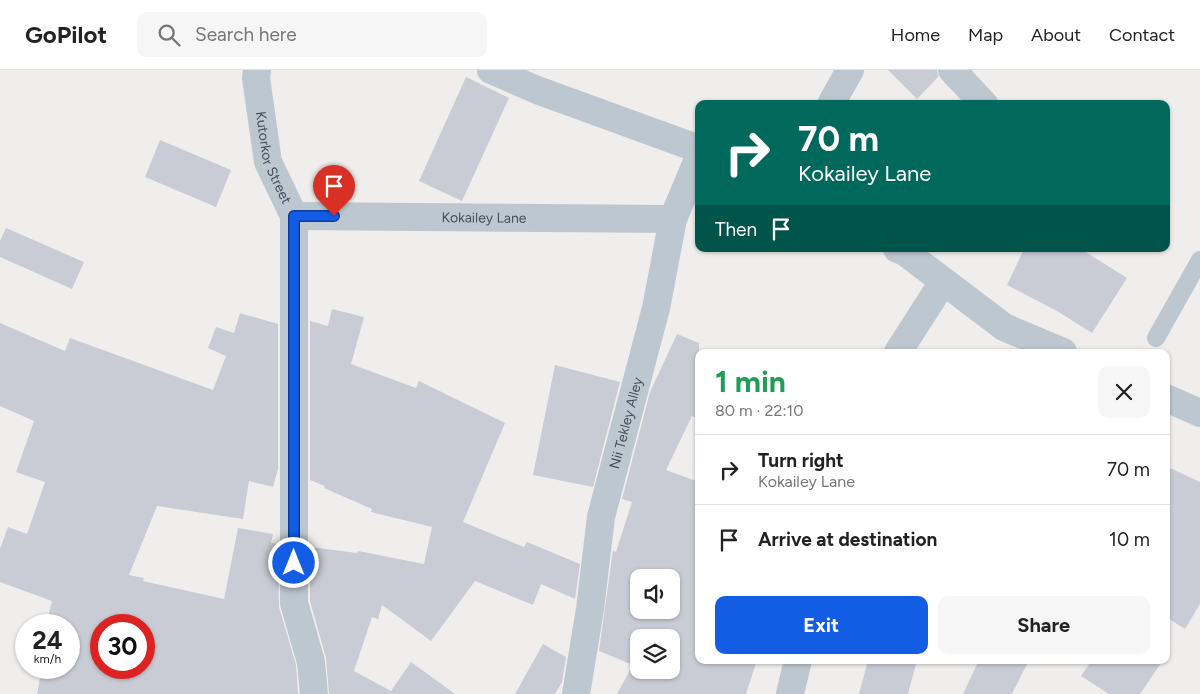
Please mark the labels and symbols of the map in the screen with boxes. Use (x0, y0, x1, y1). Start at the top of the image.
street label: Kutorkor Street (252, 110, 295, 207)
pin (313, 165, 355, 216)
street label: Kokailey Lane (441, 209, 527, 227)
street label: Nii Tekley Alley (606, 375, 647, 471)
position arrow (267, 536, 319, 588)
speed limit sign: 30 (90, 614, 155, 679)

